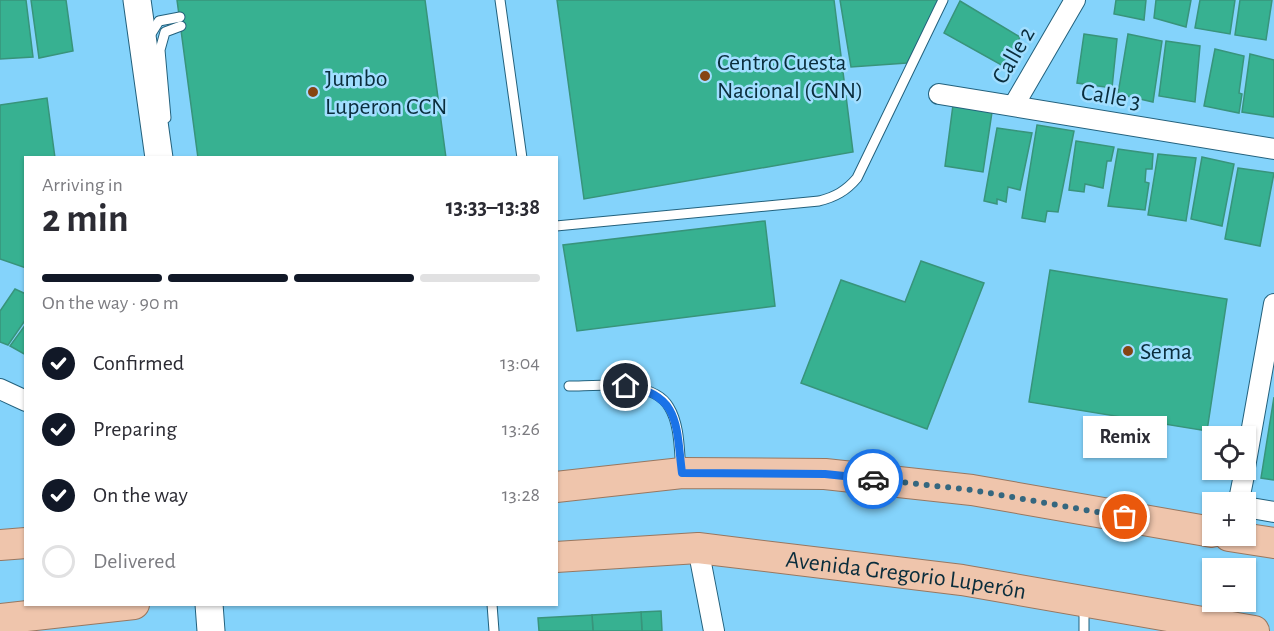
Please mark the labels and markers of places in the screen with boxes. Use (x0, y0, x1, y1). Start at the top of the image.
place label: Centro Cuesta Nacional (CNN) (717, 51, 863, 103)
place label: Jumbo Luperon CCN (325, 67, 447, 119)
marker: Centro Cuesta Nacional (CNN) (698, 69, 712, 83)
marker: Jumbo Luperon CCN (306, 85, 320, 99)
place label: Sema (1140, 340, 1192, 364)
marker: Sema (1121, 344, 1135, 358)
pin (600, 360, 651, 411)
callout: Remix (1083, 415, 1167, 457)
pin (1099, 491, 1150, 542)

